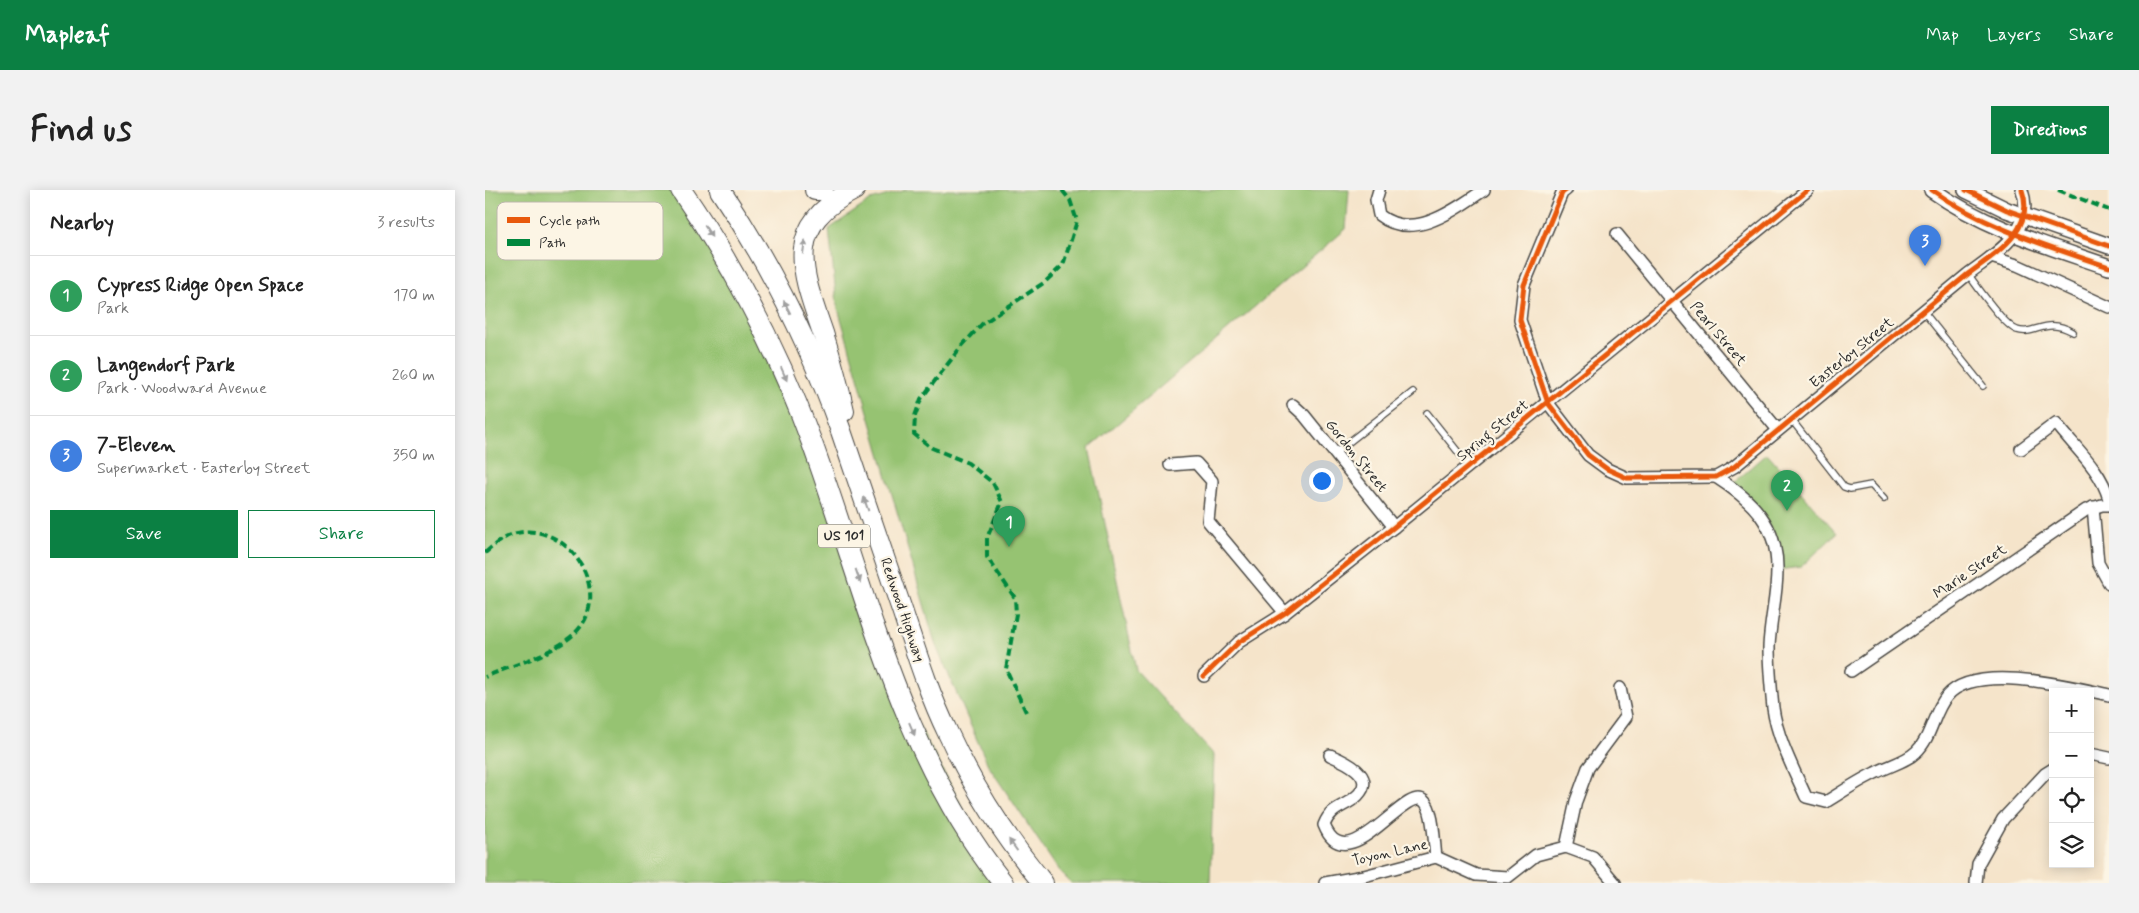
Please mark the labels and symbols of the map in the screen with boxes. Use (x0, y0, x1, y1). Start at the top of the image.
legend (497, 202, 663, 260)
text: Cycle path (539, 212, 600, 230)
one-way arrow (703, 224, 712, 237)
pin: 3 (1909, 225, 1941, 266)
text: Path (539, 234, 566, 252)
one-way arrow (801, 239, 809, 255)
street label: Pearl Street (1685, 297, 1751, 371)
one-way arrow (783, 299, 791, 314)
street label: Easterby Street (1806, 313, 1898, 393)
one-way arrow (781, 367, 789, 381)
street label: Spring Street (1453, 396, 1534, 467)
street label: Gordon Street (1320, 415, 1392, 497)
your location (1309, 468, 1335, 494)
pin: 2 (1771, 470, 1803, 511)
one-way arrow (862, 497, 869, 512)
pin: 1 (993, 506, 1025, 547)
road number: US 101 (818, 524, 870, 548)
street label: Marie Street (1929, 540, 2011, 604)
street label: Redwood Highway (874, 555, 929, 665)
one-way arrow (854, 569, 862, 584)
one-way arrow (908, 722, 916, 736)
street label: Toyon Lane (1350, 835, 1430, 871)
one-way arrow (1008, 838, 1018, 851)

